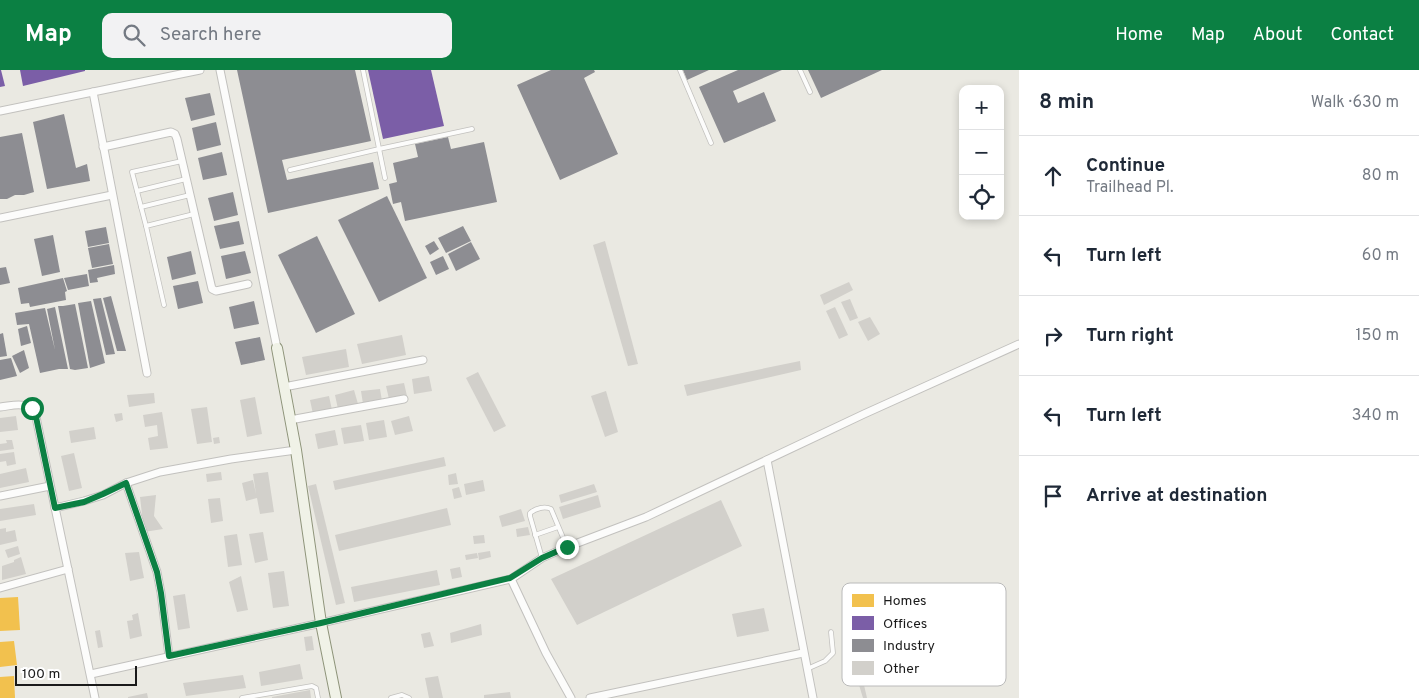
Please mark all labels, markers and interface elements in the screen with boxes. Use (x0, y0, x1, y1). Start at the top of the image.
search box (102, 13, 452, 58)
text: Map (25, 20, 72, 50)
icon: search (120, 21, 148, 49)
text: Search here (160, 23, 261, 47)
text: Home (1115, 24, 1163, 47)
text: Map (1191, 24, 1225, 47)
text: About (1253, 24, 1302, 47)
text: Contact (1330, 24, 1394, 47)
map controls (959, 85, 1004, 220)
button: + (959, 85, 1004, 130)
text: 8 min (1039, 89, 1094, 116)
text: Walk · 630 m (1311, 93, 1399, 113)
button: − (959, 130, 1004, 175)
text: Continue (1086, 154, 1165, 178)
icon: ahead (1039, 162, 1067, 190)
text: 80 m (1362, 166, 1399, 186)
button: locate (959, 175, 1004, 220)
text: Trailhead Pl. (1086, 178, 1174, 198)
icon: left (1039, 242, 1067, 270)
text: Turn left (1086, 244, 1162, 268)
text: 60 m (1362, 246, 1399, 266)
icon: right (1039, 322, 1067, 350)
text: Turn right (1086, 324, 1174, 348)
text: 150 m (1356, 326, 1399, 346)
route start (21, 397, 44, 420)
icon: left (1039, 402, 1067, 430)
text: Turn left (1086, 404, 1162, 428)
text: 340 m (1352, 406, 1399, 426)
icon: arrive (1039, 482, 1067, 510)
text: Arrive at destination (1086, 484, 1267, 508)
route end (556, 536, 579, 559)
legend (842, 583, 1006, 686)
text: Homes (883, 593, 927, 610)
text: Offices (883, 616, 927, 633)
text: Industry (883, 638, 935, 655)
text: Other (883, 661, 920, 678)
scale bar (15, 663, 138, 686)
text: 100 m (22, 666, 60, 683)

